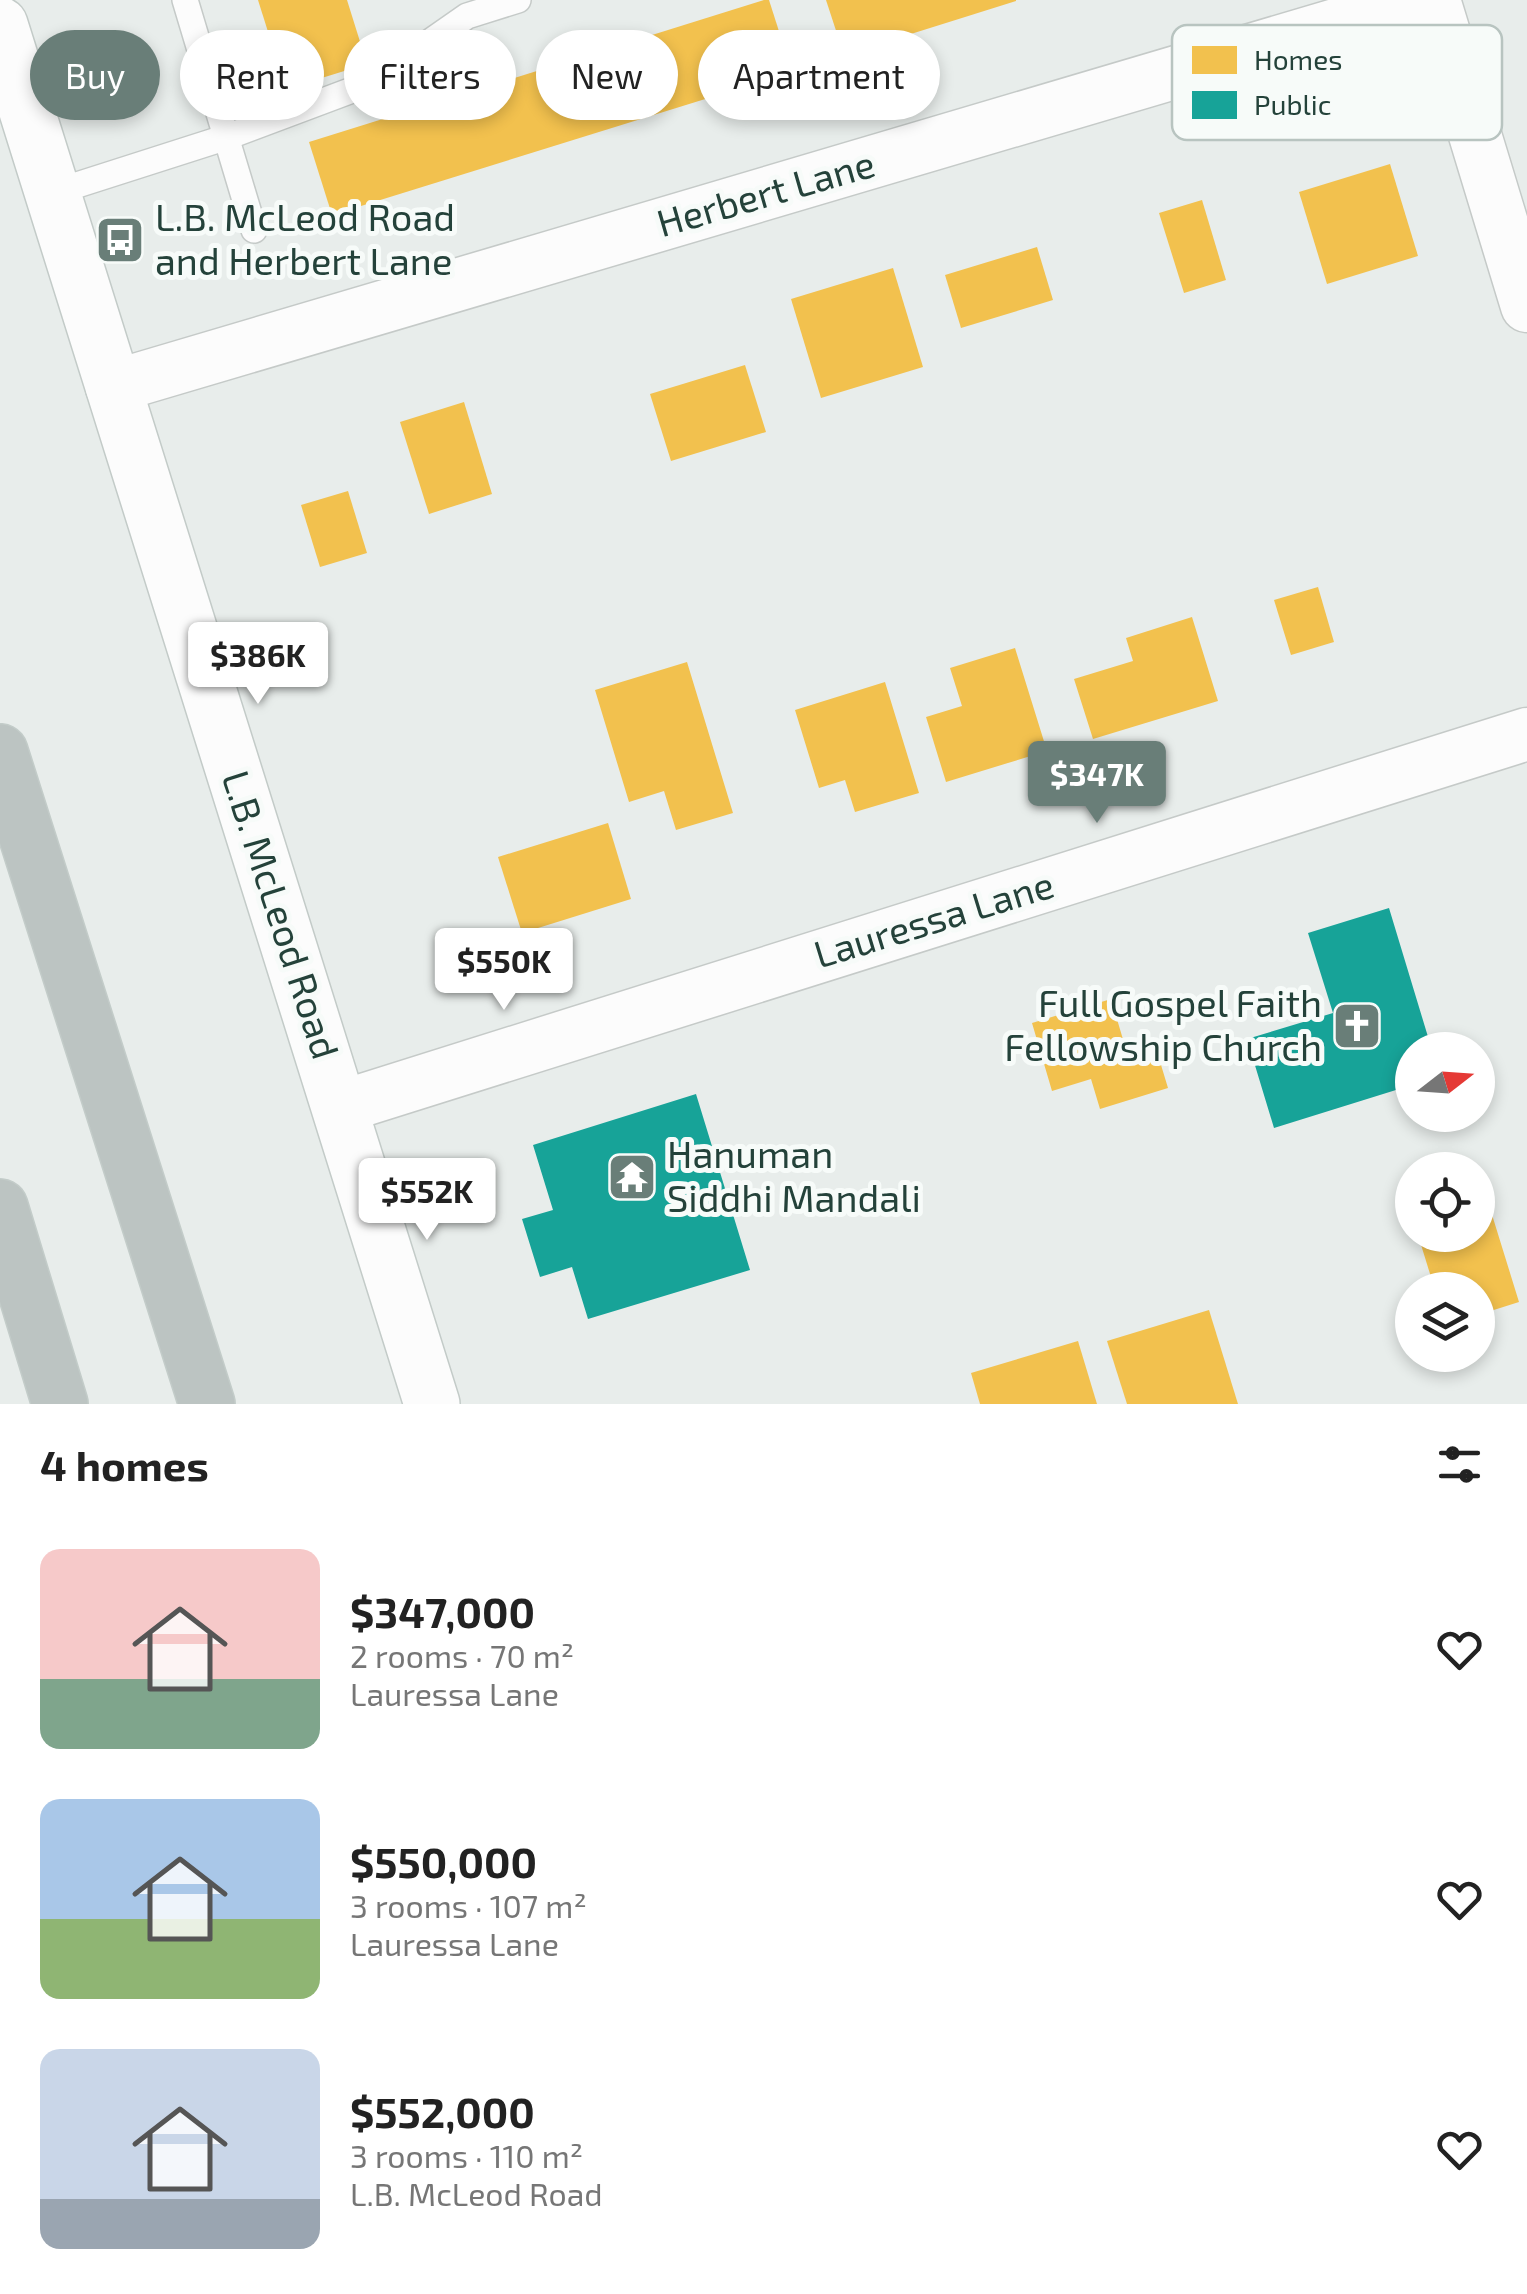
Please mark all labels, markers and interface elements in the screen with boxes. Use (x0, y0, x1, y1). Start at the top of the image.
legend (1172, 25, 1502, 140)
chip: Buy (30, 30, 160, 120)
chip: Rent (180, 30, 324, 120)
chip: Filters (344, 30, 516, 120)
chip: New (536, 30, 678, 120)
chip: Apartment (698, 30, 940, 120)
text: Homes (1254, 42, 1342, 76)
text: Public (1254, 87, 1331, 121)
street label: Herbert Lane (651, 139, 880, 245)
place label: L.B. McLeod Road and Herbert Lane (155, 193, 455, 283)
bus stop icon: L.B. McLeod Road and Herbert Lane (94, 214, 146, 266)
pin: $386K (188, 622, 328, 707)
text: $386K (210, 635, 306, 673)
pin: $347K (1027, 741, 1167, 826)
text: $347K (1050, 754, 1144, 792)
street label: L.B. McLeod Road (214, 765, 350, 1064)
street label: Lauressa Lane (808, 860, 1059, 976)
pin: $550K (434, 928, 574, 1013)
text: $550K (457, 941, 551, 979)
place label: Full Gospel Faith Fellowship Church (1004, 979, 1322, 1069)
church icon: Full Gospel Faith Fellowship Church (1331, 1000, 1383, 1052)
north arrow (1395, 1032, 1495, 1132)
map controls (1395, 1032, 1495, 1372)
place label: Hanuman Siddhi Mandali (667, 1130, 921, 1220)
temple icon: Hanuman Siddhi Mandali (606, 1151, 658, 1203)
button: locate (1395, 1152, 1495, 1252)
pin: $552K (357, 1158, 497, 1243)
text: $552K (381, 1171, 473, 1209)
button: layers (1395, 1272, 1495, 1372)
icon: filters (1432, 1437, 1487, 1492)
text: 4 homes (40, 1439, 209, 1489)
text: $347,000 (350, 1586, 535, 1636)
icon: home (120, 1589, 240, 1709)
icon: heart (1432, 1622, 1487, 1677)
text: 2 rooms · 70 m² (350, 1636, 574, 1674)
text: Lauressa Lane (350, 1674, 559, 1712)
text: $550,000 (350, 1836, 537, 1886)
icon: home (120, 1839, 240, 1959)
icon: heart (1432, 1872, 1487, 1927)
text: 3 rooms · 107 m² (350, 1886, 587, 1924)
text: Lauressa Lane (350, 1924, 559, 1962)
text: $552,000 (350, 2086, 535, 2136)
icon: home (120, 2089, 240, 2209)
icon: heart (1432, 2122, 1487, 2177)
text: 3 rooms · 110 m² (350, 2136, 583, 2174)
text: L.B. McLeod Road (350, 2174, 603, 2212)

